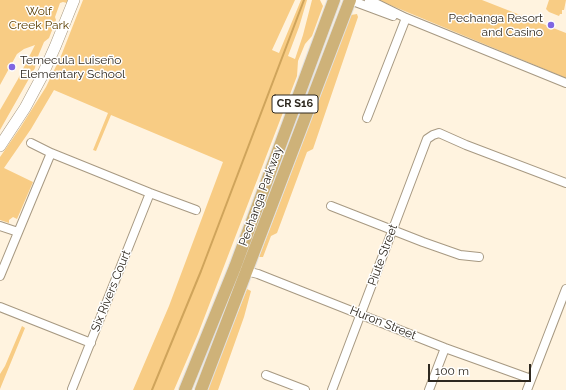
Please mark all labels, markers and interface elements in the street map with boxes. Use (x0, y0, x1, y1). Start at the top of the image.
park label: Wolf Creek Park (9, 4, 69, 32)
place label: Pechanga Resort and Casino (449, 11, 543, 39)
marker: Pechanga Resort and Casino (546, 20, 556, 30)
place label: Temecula Luiseño Elementary School (20, 53, 125, 81)
marker: Temecula Luiseño Elementary School (7, 62, 17, 72)
road number: CR S16 (272, 95, 318, 113)
street label: Pechanga Parkway (236, 144, 286, 248)
street label: Piute Street (365, 222, 401, 288)
street label: Six Rivers Court (88, 248, 134, 334)
street label: Huron Street (348, 303, 418, 343)
scale bar (430, 356, 533, 382)
text: 100 m (435, 364, 469, 378)

